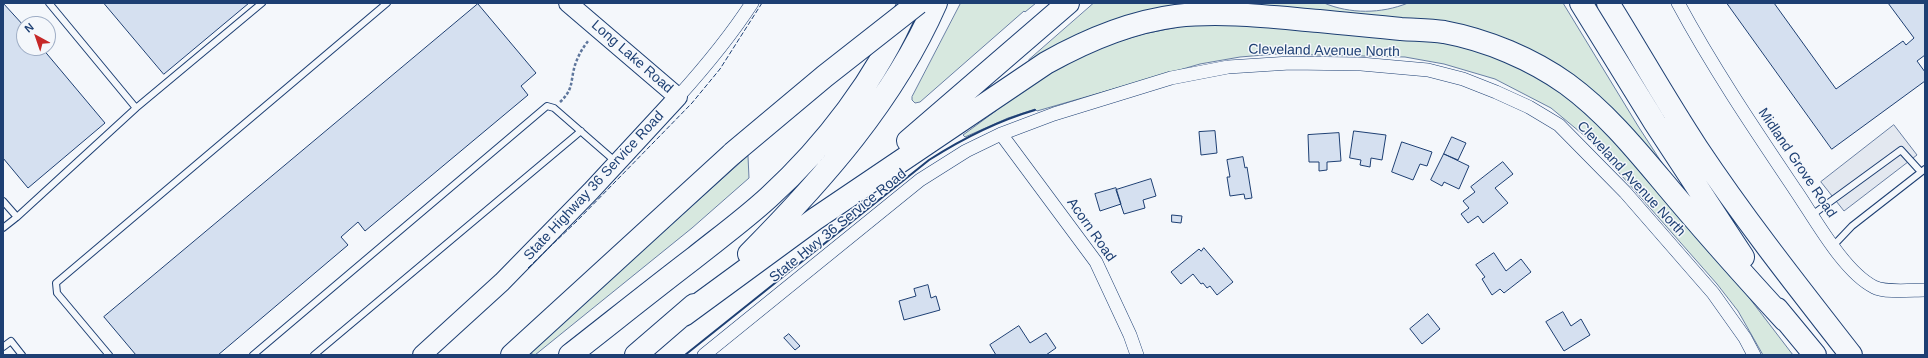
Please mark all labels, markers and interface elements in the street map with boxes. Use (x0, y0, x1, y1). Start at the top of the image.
north arrow (16, 16, 56, 56)
street label: Long Lake Road (588, 17, 676, 97)
text: N (22, 20, 36, 35)
street label: Cleveland Avenue North (1248, 41, 1400, 61)
street label: Midland Grove Road (1754, 105, 1840, 221)
street label: State Highway 36 Service Road (520, 108, 668, 264)
street label: Cleveland Avenue North (1573, 118, 1689, 240)
street label: State Hwy 36 Service Road (766, 166, 910, 286)
street label: Acorn Road (1063, 195, 1119, 265)

